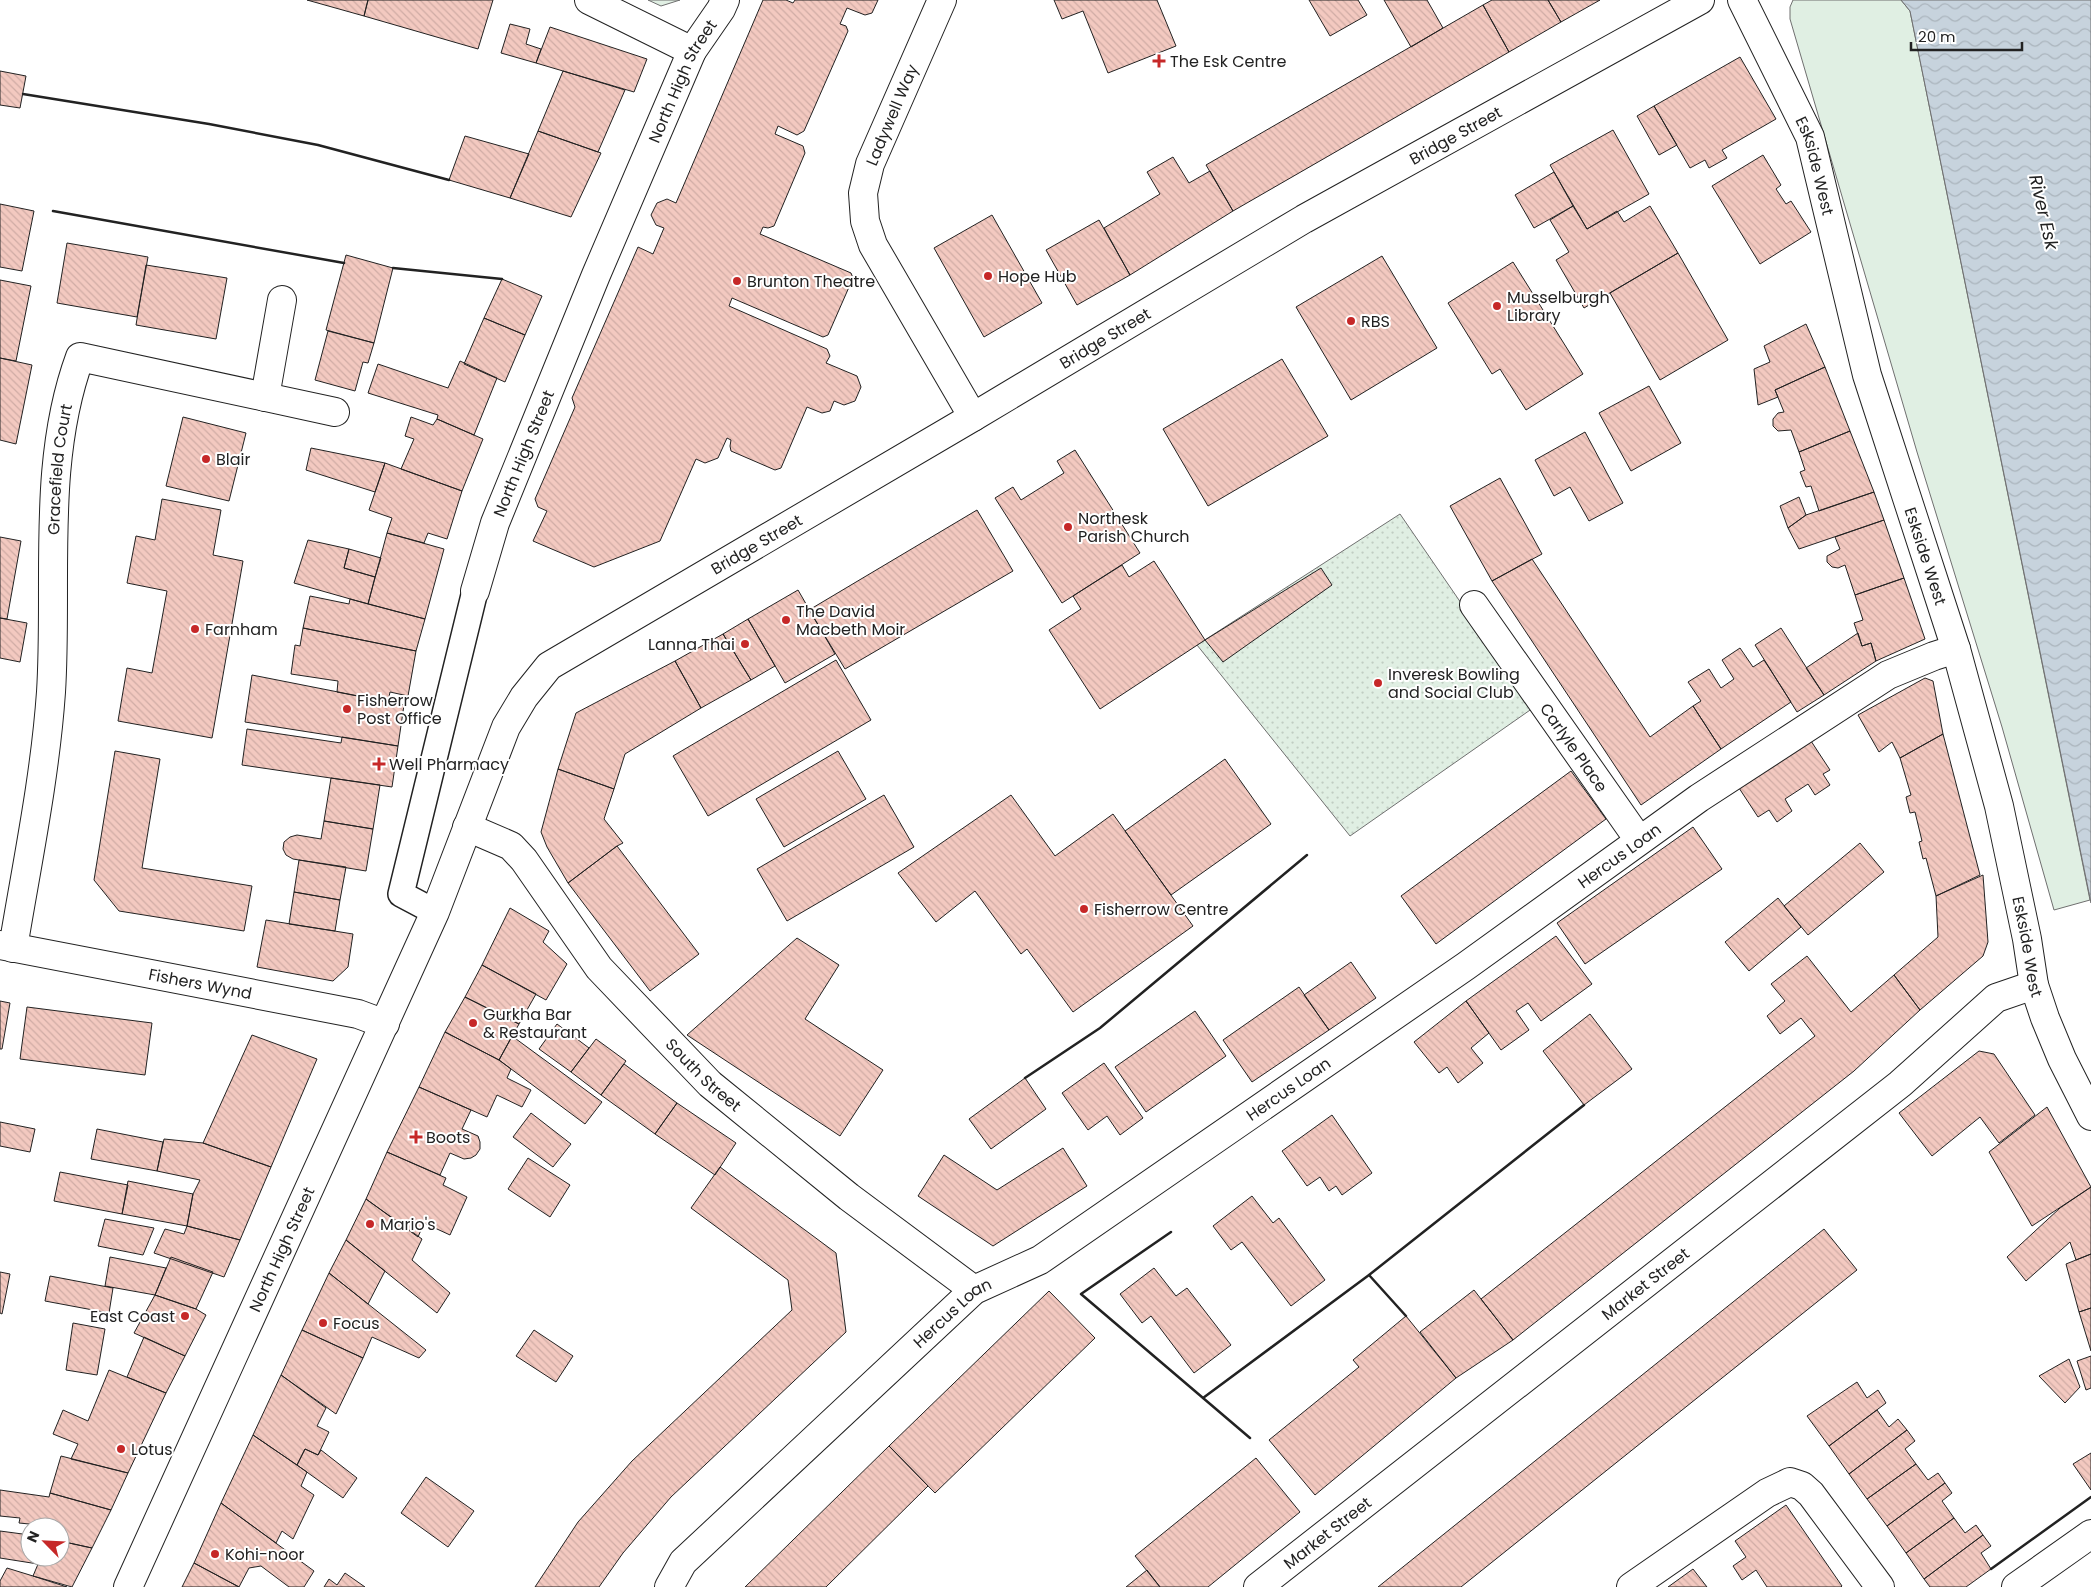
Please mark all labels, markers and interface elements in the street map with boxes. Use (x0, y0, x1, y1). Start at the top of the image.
street label: North High Street (642, 15, 722, 146)
scale bar (1911, 20, 2022, 52)
text: 20 m (1918, 26, 1956, 47)
place label: The Esk Centre (1170, 50, 1286, 73)
marker: The Esk Centre (1152, 54, 1166, 68)
street label: Ladywell Way (860, 61, 924, 169)
street label: Bridge Street (1405, 100, 1506, 170)
street label: Eskside West (1790, 112, 1840, 218)
water label: River Esk (2023, 172, 2065, 253)
place label: Hope Hub (998, 265, 1077, 288)
place label: Brunton Theatre (747, 270, 875, 293)
marker: Hope Hub (982, 270, 994, 282)
marker: Brunton Theatre (731, 275, 743, 287)
place label: Musselburgh Library (1507, 286, 1610, 327)
marker: Musselburgh Library (1491, 300, 1503, 312)
street label: Bridge Street (1055, 302, 1155, 374)
place label: RBS (1361, 310, 1390, 333)
marker: RBS (1345, 315, 1357, 327)
street label: North High Street (487, 386, 560, 520)
street label: Gracefield Court (42, 401, 78, 535)
place label: Blair (216, 448, 250, 471)
marker: Blair (200, 453, 212, 465)
street label: Eskside West (1899, 504, 1953, 608)
place label: Northesk Parish Church (1078, 507, 1190, 548)
street label: Bridge Street (706, 508, 807, 580)
marker: Northesk Parish Church (1062, 521, 1074, 533)
place label: The David Macbeth Moir (796, 600, 905, 641)
marker: The David Macbeth Moir (780, 614, 792, 626)
place label: Farnham (205, 618, 278, 641)
marker: Farnham (189, 623, 201, 635)
place label: Lanna Thai (648, 633, 735, 656)
marker: Lanna Thai (739, 638, 751, 650)
place label: Inveresk Bowling and Social Club (1388, 663, 1520, 704)
marker: Inveresk Bowling and Social Club (1372, 677, 1384, 689)
place label: Fisherrow Post Office (357, 689, 442, 730)
street label: Carlyle Place (1535, 698, 1613, 797)
marker: Fisherrow Post Office (341, 703, 353, 715)
place label: Well Pharmacy (389, 753, 509, 776)
marker: Well Pharmacy (373, 758, 385, 770)
street label: Hercus Loan (1573, 818, 1666, 893)
street label: Eskside West (2007, 894, 2049, 1000)
place label: Fisherrow Centre (1094, 898, 1228, 921)
marker: Fisherrow Centre (1078, 903, 1090, 915)
street label: Fishers Wynd (147, 962, 254, 1005)
place label: Gurkha Bar & Restaurant (483, 1003, 587, 1044)
marker: Gurkha Bar & Restaurant (467, 1017, 479, 1029)
street label: South Street (660, 1033, 746, 1117)
street label: Hercus Loan (1241, 1051, 1335, 1126)
place label: Boots (426, 1126, 470, 1149)
marker: Boots (410, 1131, 422, 1143)
street label: North High Street (243, 1183, 320, 1316)
place label: Mario's (380, 1213, 436, 1236)
marker: Mario's (364, 1218, 376, 1230)
street label: Market Street (1597, 1242, 1694, 1325)
street label: Hercus Loan (908, 1272, 995, 1353)
place label: East Coast (90, 1305, 175, 1328)
marker: East Coast (179, 1310, 191, 1322)
place label: Focus (333, 1312, 380, 1335)
marker: Focus (317, 1317, 329, 1329)
place label: Lotus (131, 1438, 173, 1461)
marker: Lotus (115, 1443, 127, 1455)
street label: Market Street (1279, 1491, 1376, 1574)
north arrow (20, 1517, 70, 1567)
text: N (22, 1528, 44, 1546)
place label: Kohi-noor (225, 1543, 305, 1566)
marker: Kohi-noor (209, 1548, 221, 1560)

